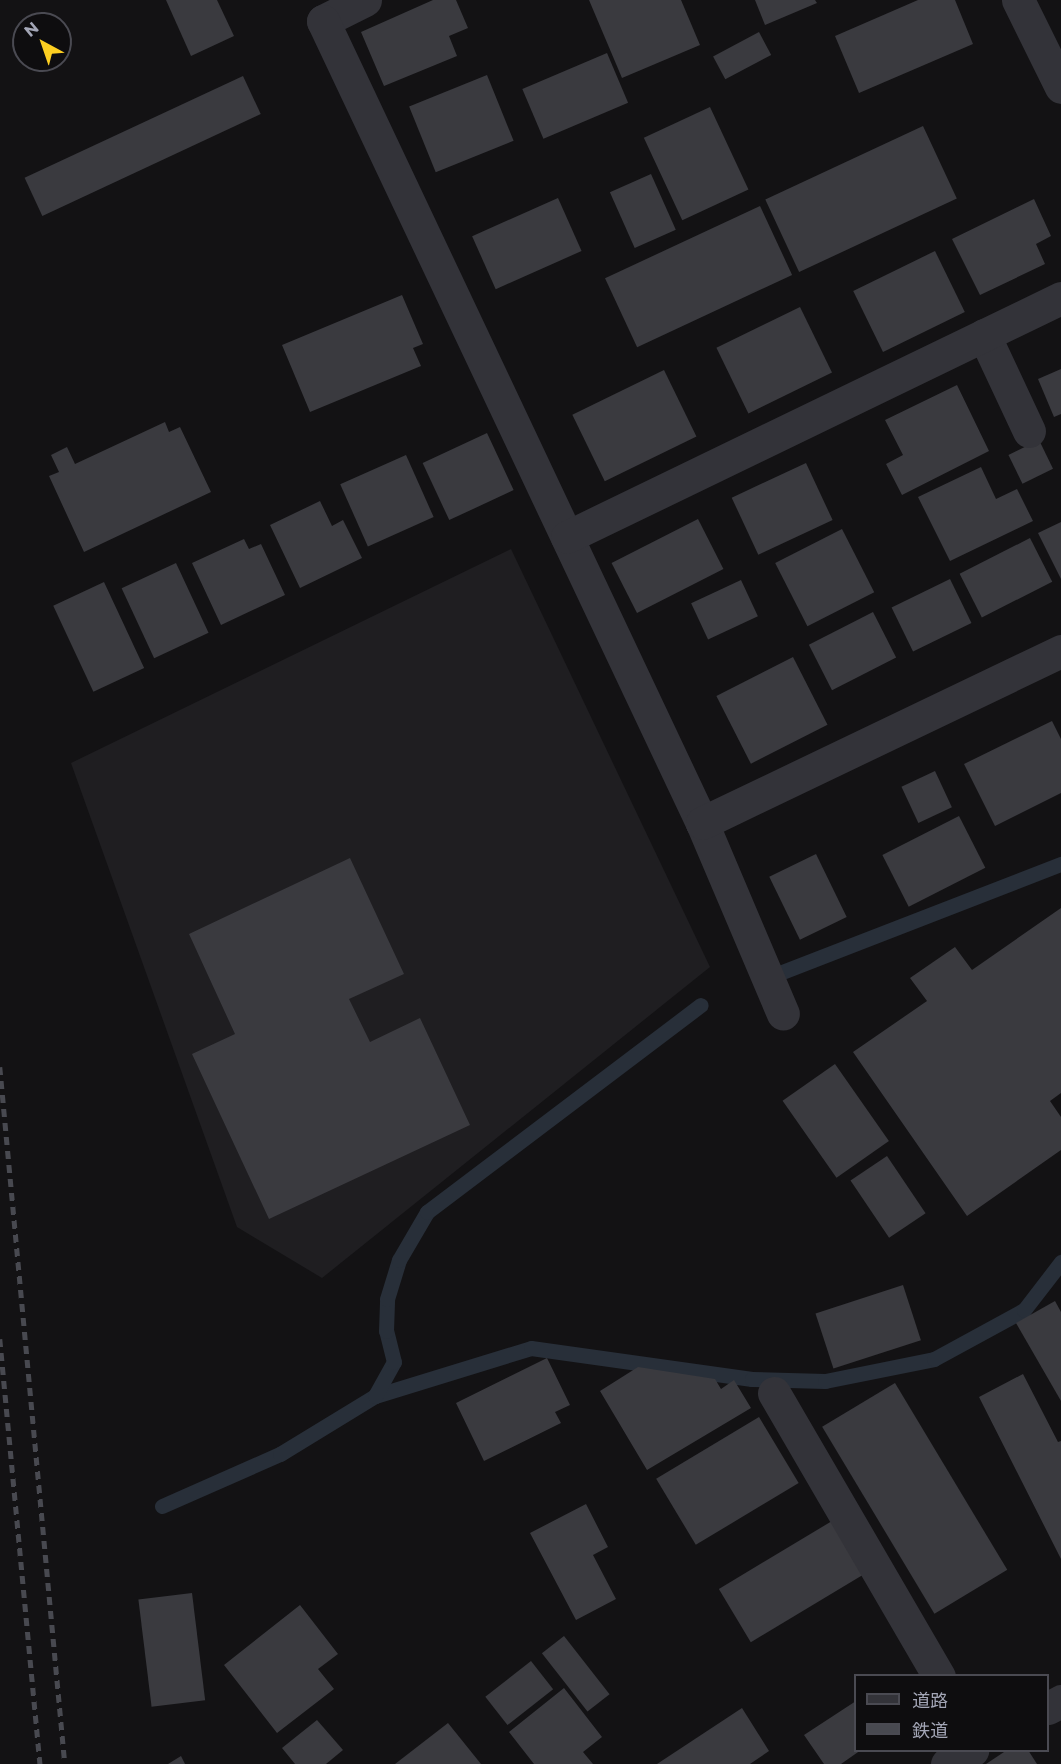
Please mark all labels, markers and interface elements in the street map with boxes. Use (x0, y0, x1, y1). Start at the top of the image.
north arrow (12, 12, 72, 72)
text: N (20, 18, 42, 41)
legend (854, 1674, 1049, 1752)
text: 道路 (912, 1690, 948, 1712)
text: 鉄道 (912, 1720, 948, 1742)

